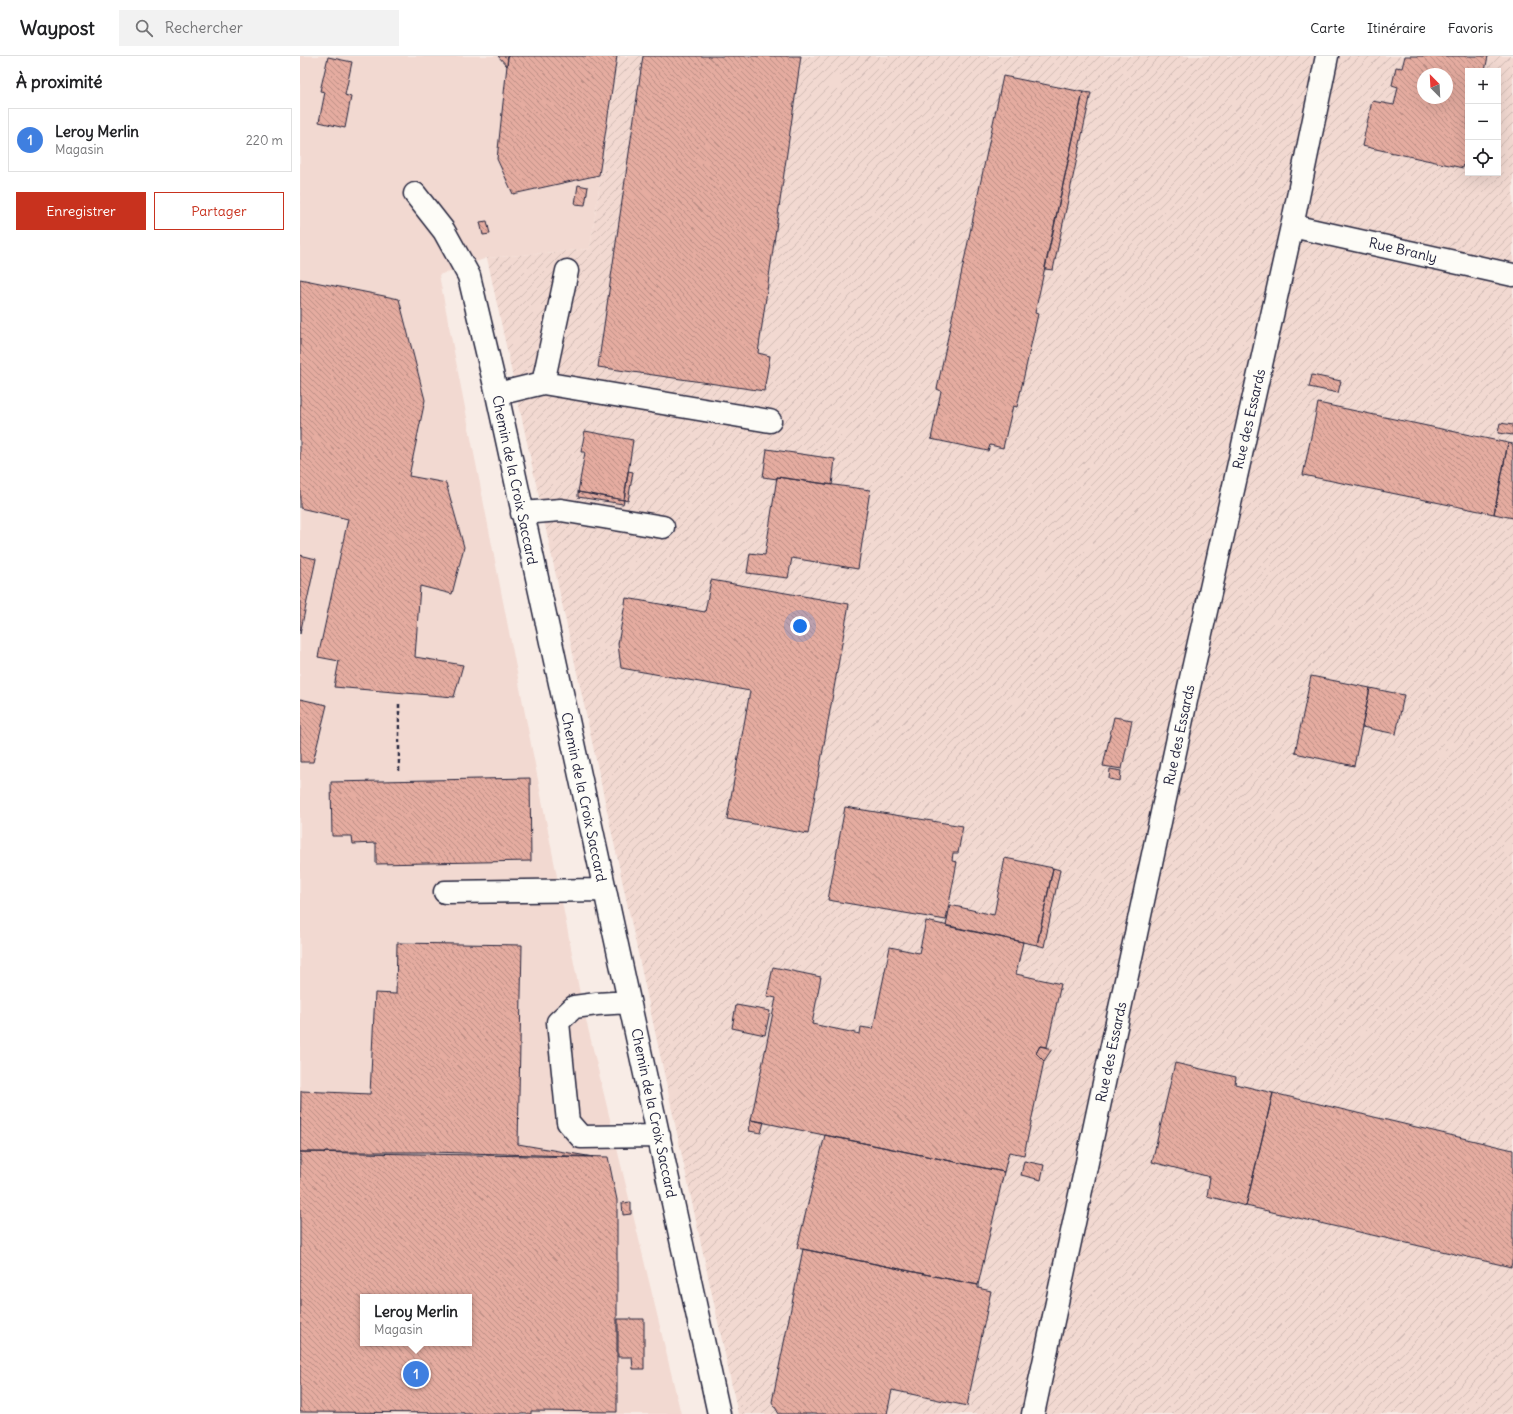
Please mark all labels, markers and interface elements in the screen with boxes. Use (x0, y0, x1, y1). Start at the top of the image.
search box (119, 10, 399, 46)
text: Waypost (20, 16, 95, 40)
icon: search (133, 17, 155, 39)
text: Rechercher (165, 18, 243, 37)
text: Carte (1310, 19, 1345, 37)
text: Itinéraire (1367, 19, 1426, 37)
text: Favoris (1448, 19, 1493, 37)
north arrow (1417, 68, 1453, 104)
map controls (1465, 68, 1501, 176)
button: + (1465, 68, 1501, 104)
text: À proximité (16, 71, 102, 93)
button: − (1465, 104, 1501, 140)
text: Leroy Merlin (55, 122, 139, 141)
text: 1 (27, 132, 33, 149)
text: 220 m (246, 132, 283, 149)
button: locate (1465, 140, 1501, 176)
text: Magasin (55, 141, 104, 158)
button: Enregistrer (16, 192, 146, 230)
button: Partager (154, 192, 284, 230)
street label: Rue Branly (1367, 233, 1439, 267)
street label: Rue des Essards (1229, 367, 1269, 471)
street label: Chemin de la Croix Saccard (488, 394, 542, 566)
your location (790, 616, 810, 636)
street label: Rue des Essards (1160, 683, 1198, 787)
street label: Chemin de la Croix Saccard (557, 711, 611, 883)
street label: Rue des Essards (1092, 1000, 1130, 1104)
street label: Chemin de la Croix Saccard (627, 1027, 681, 1199)
popup (360, 1294, 472, 1346)
text: Leroy Merlin (374, 1302, 458, 1321)
text: Magasin (374, 1321, 423, 1338)
pin: 1 (403, 1359, 429, 1389)

